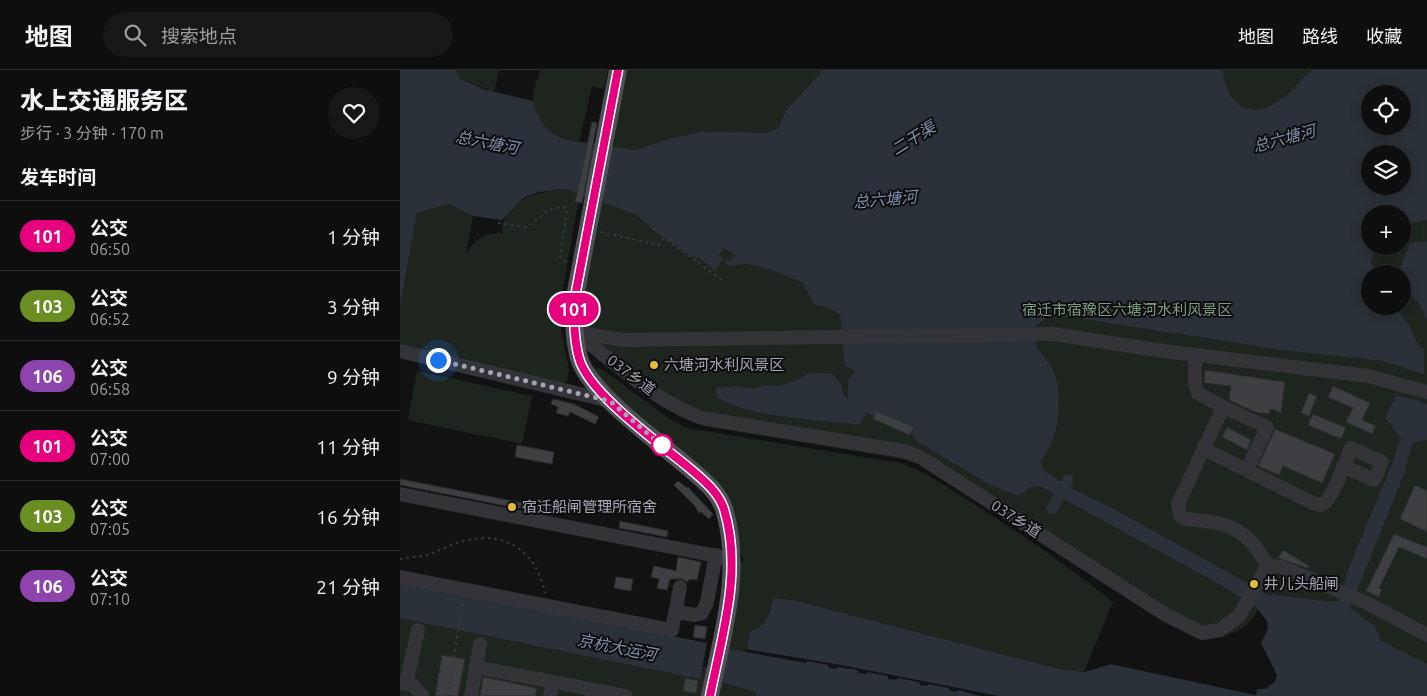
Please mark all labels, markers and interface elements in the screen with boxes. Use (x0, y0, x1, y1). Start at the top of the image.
search box (103, 12, 453, 57)
icon: search (121, 21, 149, 49)
text: 地图 (25, 23, 73, 50)
text: 搜索地点 (161, 25, 237, 47)
text: 地图 (1238, 26, 1274, 46)
text: 路线 (1302, 26, 1338, 46)
text: 收藏 (1366, 26, 1402, 46)
map controls (1361, 85, 1411, 315)
button: locate (1361, 85, 1411, 135)
text: 水上交通服务区 (20, 87, 188, 114)
button: heart (328, 87, 380, 139)
water label: 二干渠 (888, 117, 940, 158)
water label: 总六塘河 (1251, 120, 1320, 155)
text: 步行 · 3 分钟 · 170 m (20, 124, 164, 142)
water label: 总六塘河 (454, 127, 523, 158)
button: layers (1361, 145, 1411, 195)
text: 发车时间 (20, 166, 96, 188)
water label: 总六塘河 (852, 187, 921, 211)
button: + (1361, 205, 1411, 255)
text: 公交 (90, 217, 128, 239)
text: 101 (32, 226, 63, 246)
text: 1 分钟 (327, 226, 380, 248)
text: 06:50 (90, 240, 130, 258)
button: − (1361, 265, 1411, 315)
text: 公交 (90, 287, 128, 309)
line badge: 101 (545, 293, 603, 325)
text: 103 (32, 296, 63, 316)
text: 3 分钟 (327, 296, 380, 318)
text: 101 (559, 299, 589, 319)
park label: 宿迁市宿豫区六塘河水利风景区 (1022, 301, 1232, 318)
text: 06:52 (90, 310, 130, 328)
your location (426, 348, 451, 373)
street label: 037乡道 (604, 351, 659, 398)
place label: 六塘河水利风景区 (664, 356, 784, 373)
text: 公交 (90, 357, 128, 379)
marker: 六塘河水利风景区 (648, 359, 660, 371)
text: 106 (32, 366, 63, 386)
text: 9 分钟 (327, 366, 380, 388)
text: 06:58 (90, 380, 130, 398)
text: 公交 (90, 427, 128, 449)
unlabelled marker (651, 434, 673, 456)
text: 101 (32, 436, 63, 456)
text: 11 分钟 (316, 436, 380, 458)
text: 07:00 (90, 450, 130, 468)
street label: 037乡道 (988, 496, 1044, 541)
text: 公交 (90, 497, 128, 519)
place label: 宿迁船闸管理所宿舍 (522, 498, 657, 515)
marker: 宿迁船闸管理所宿舍 (506, 501, 518, 513)
text: 103 (32, 506, 63, 526)
text: 16 分钟 (316, 506, 380, 528)
text: 07:05 (90, 520, 130, 538)
text: 公交 (90, 567, 128, 589)
place label: 井儿头船闸 (1264, 575, 1339, 592)
text: 106 (32, 576, 63, 596)
text: 21 分钟 (316, 576, 380, 598)
marker: 井儿头船闸 (1248, 578, 1260, 590)
text: 07:10 (90, 590, 130, 608)
water label: 京杭大运河 (576, 631, 661, 664)

